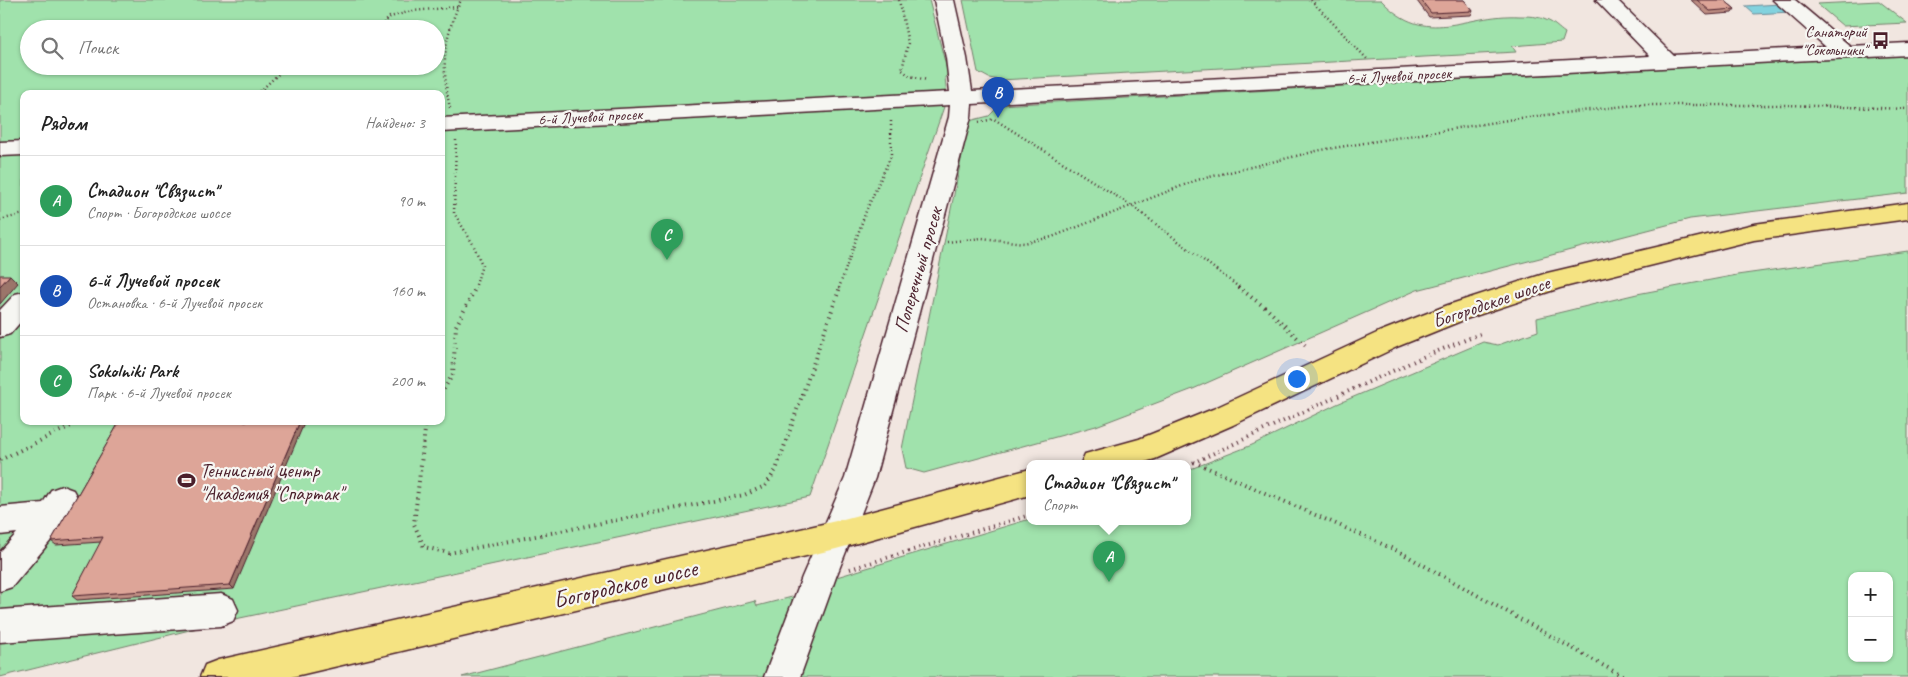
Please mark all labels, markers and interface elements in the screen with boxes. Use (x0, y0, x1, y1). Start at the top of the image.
search box (20, 20, 445, 75)
place label: Санаторий "Сокольники" (1802, 22, 1870, 60)
bus stop icon: Санаторий "Сокольники" (1871, 31, 1891, 51)
icon: search (38, 34, 66, 62)
text: Поиск (78, 36, 118, 60)
street label: 6-й Лучевой просек (1346, 63, 1454, 89)
pin: B (982, 77, 1014, 118)
street label: 6-й Лучевой просек (537, 104, 645, 130)
text: Рядом (40, 110, 87, 136)
text: Найдено: 3 (365, 113, 425, 133)
text: Стадион "Связист" (87, 179, 218, 203)
text: A (52, 191, 60, 211)
text: 90 m (398, 191, 425, 211)
text: Спорт · Богородское шоссе (87, 203, 230, 223)
street label: Поперечный просек (888, 203, 948, 335)
pin: C (651, 219, 683, 260)
text: 6-й Лучевой просек (87, 269, 219, 293)
street label: Богородское шоссе (1429, 270, 1554, 334)
text: B (52, 281, 60, 301)
text: 160 m (391, 281, 425, 301)
text: Остановка · 6-й Лучевой просек (87, 293, 262, 313)
text: Sokolniki Park (87, 359, 178, 383)
your location (1284, 366, 1310, 392)
text: C (52, 371, 60, 391)
text: 200 m (391, 371, 425, 391)
text: Парк · 6-й Лучевой просек (87, 383, 231, 403)
place label: Теннисный центр "Академия "Спартак" (200, 458, 347, 506)
popup (1026, 460, 1191, 525)
sports icon: Теннисный центр "Академия "Спартак" (176, 471, 196, 491)
text: Стадион "Связист" (1043, 471, 1174, 495)
text: Спорт (1043, 495, 1077, 515)
pin: A (1093, 541, 1125, 582)
street label: Богородское шоссе (550, 552, 702, 615)
map controls (1848, 572, 1893, 662)
button: + (1848, 572, 1893, 617)
button: − (1848, 617, 1893, 662)

